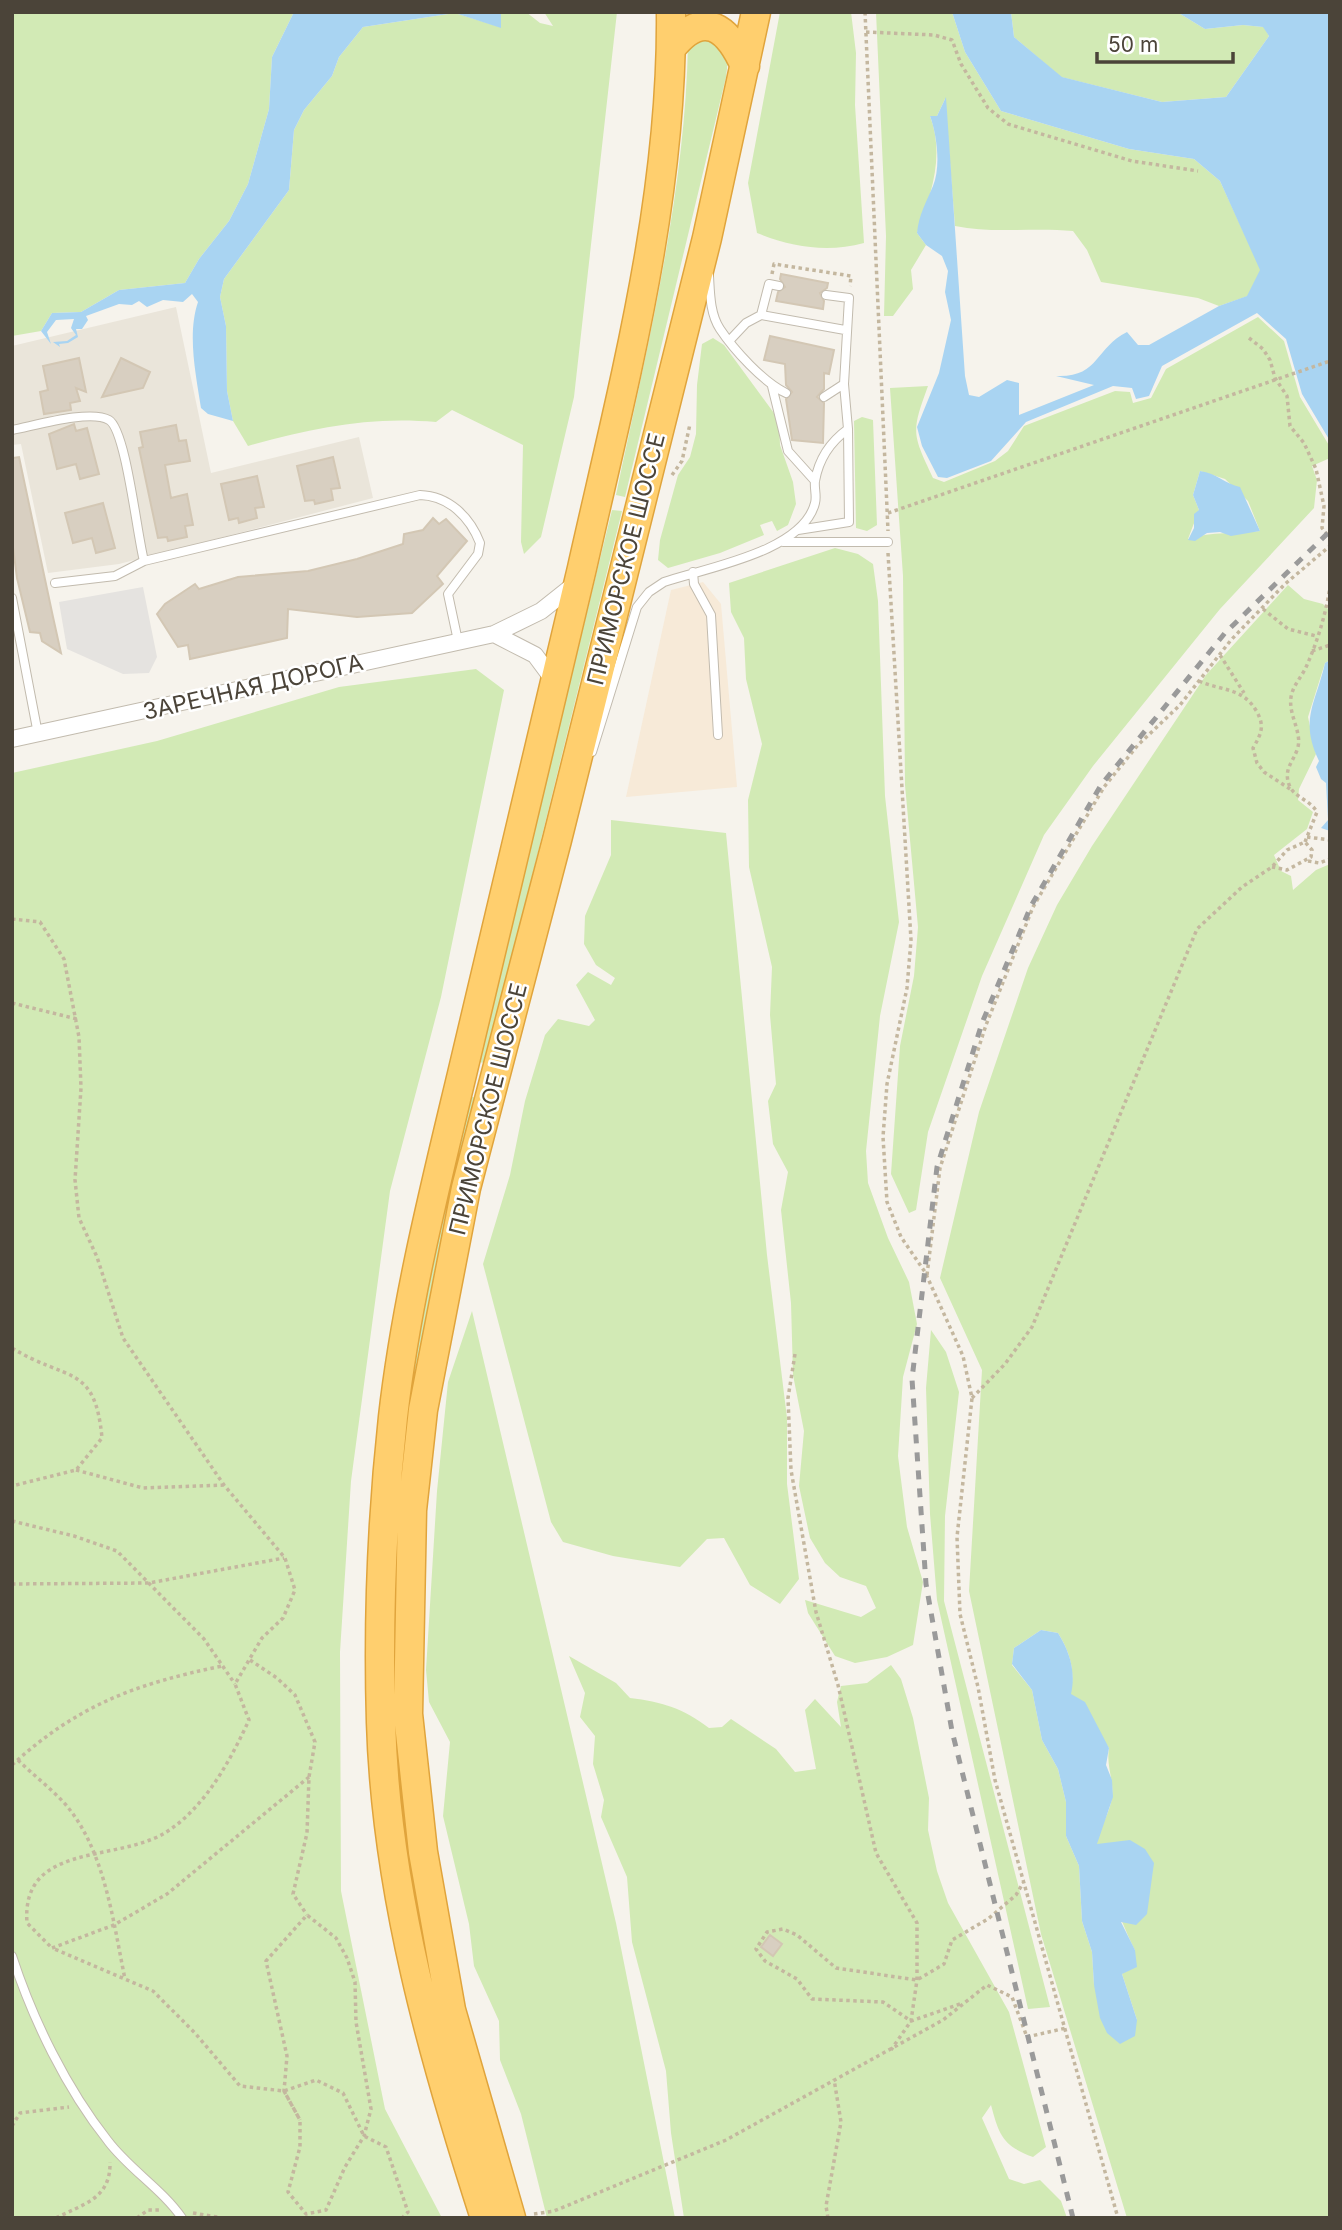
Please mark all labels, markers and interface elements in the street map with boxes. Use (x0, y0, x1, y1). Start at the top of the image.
scale bar (1097, 21, 1234, 65)
text: 50 m (1108, 32, 1158, 57)
street label: ПРИМОРСКОЕ ШОССЕ (581, 430, 671, 688)
street label: ЗАРЕЧНАЯ ДОРОГА (140, 648, 366, 726)
street label: ПРИМОРСКОЕ ШОССЕ (443, 980, 533, 1238)

